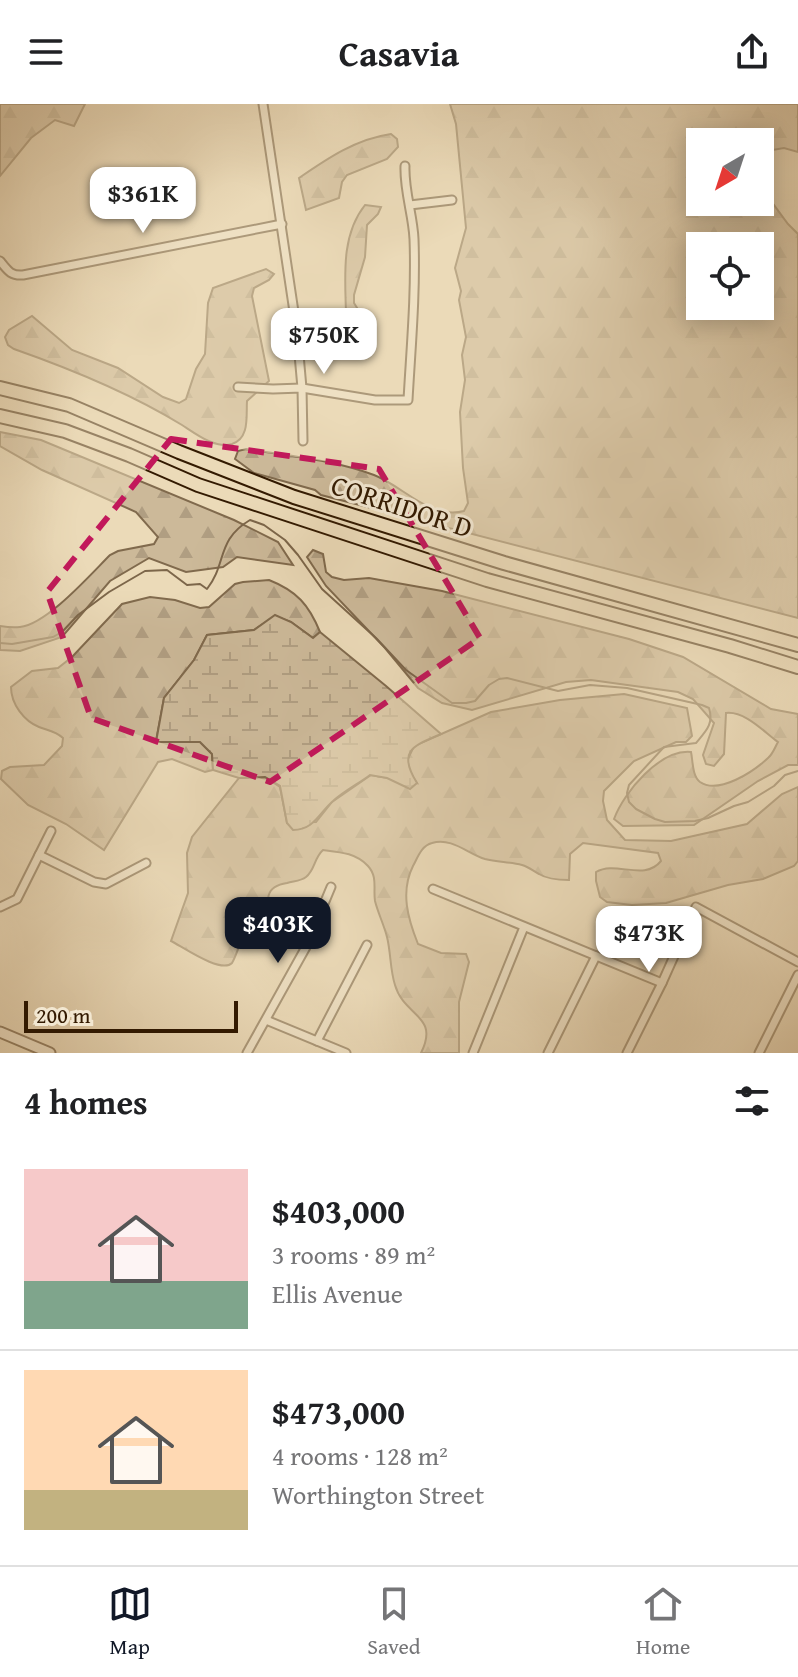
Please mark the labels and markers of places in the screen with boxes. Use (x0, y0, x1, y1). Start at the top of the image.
pin: $361K (87, 167, 199, 235)
pin: $750K (268, 308, 380, 376)
pin: $403K (222, 897, 334, 965)
pin: $473K (593, 906, 705, 974)

